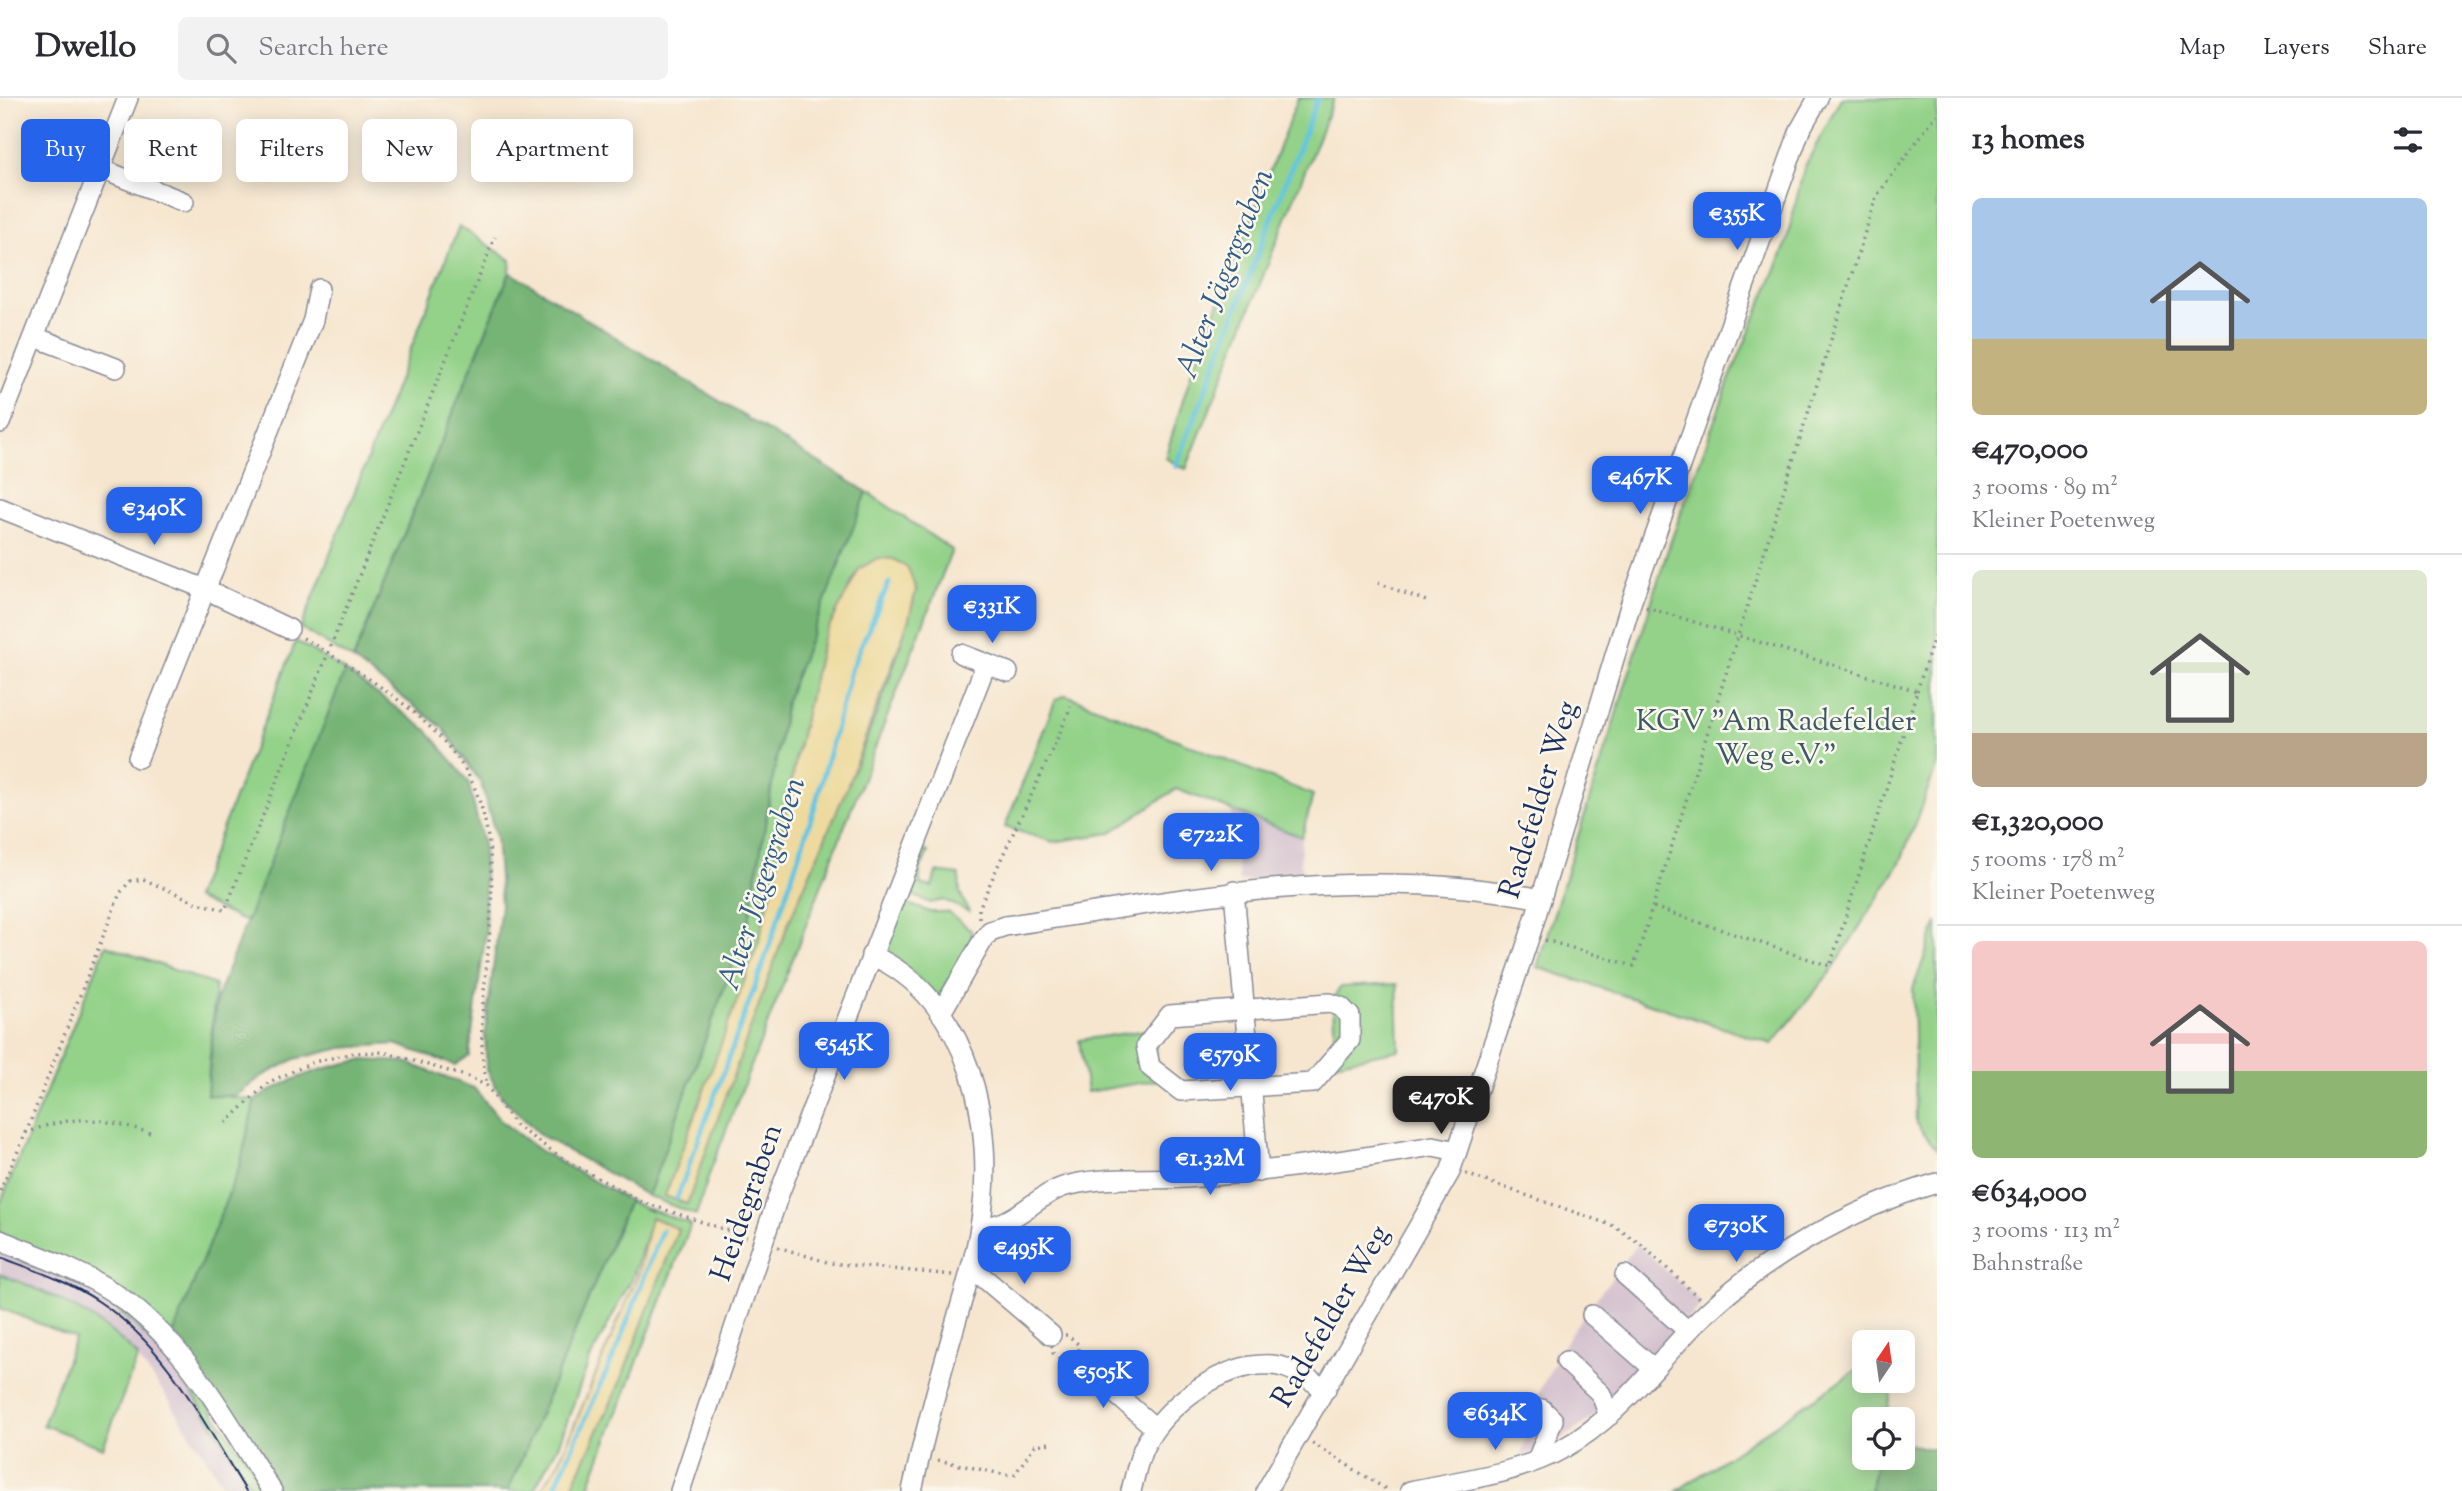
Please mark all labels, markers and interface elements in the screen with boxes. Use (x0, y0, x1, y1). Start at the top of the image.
search box (178, 17, 668, 80)
text: Dwello (35, 24, 136, 72)
icon: search (202, 29, 240, 67)
text: Search here (258, 30, 389, 67)
text: Map (2179, 31, 2225, 65)
text: Layers (2263, 31, 2330, 65)
text: Share (2368, 31, 2427, 65)
chip: Buy (21, 119, 110, 182)
chip: Rent (124, 119, 222, 182)
chip: Filters (236, 119, 348, 182)
chip: New (362, 119, 457, 182)
chip: Apartment (471, 119, 633, 182)
text: 13 homes (1972, 119, 2085, 162)
icon: filters (2389, 121, 2427, 159)
water label: Alter Jägergraben (1165, 162, 1287, 386)
pin: €355K (1688, 192, 1786, 252)
text: €355K (1709, 198, 1765, 231)
icon: home (2137, 243, 2263, 369)
text: €470,000 (1972, 429, 2088, 472)
pin: €467K (1591, 456, 1689, 516)
text: €467K (1608, 462, 1672, 495)
text: 3 rooms · 89 m² (1972, 472, 2118, 505)
pin: €340K (105, 488, 203, 547)
text: €340K (122, 493, 186, 526)
text: Kleiner Poetenweg (1972, 505, 2155, 538)
pin: €331K (943, 586, 1041, 645)
text: €331K (963, 591, 1021, 624)
icon: home (2137, 615, 2263, 741)
street label: Radefelder Weg (1490, 696, 1590, 904)
park label: KGV "Am Radefelder Weg e.V." (1636, 701, 1916, 778)
water label: Alter Jägergraben (707, 771, 819, 997)
text: €1,320,000 (1972, 801, 2104, 844)
pin: €722K (1162, 814, 1260, 873)
text: €722K (1179, 819, 1243, 852)
text: 5 rooms · 178 m² (1972, 844, 2125, 877)
text: Kleiner Poetenweg (1972, 877, 2155, 910)
icon: home (2137, 986, 2263, 1112)
pin: €545K (795, 1023, 893, 1082)
text: €545K (815, 1028, 873, 1061)
pin: €579K (1181, 1034, 1279, 1093)
text: €579K (1200, 1039, 1260, 1072)
pin: €470K (1392, 1076, 1490, 1136)
text: €470K (1409, 1082, 1473, 1115)
street label: Heidegraben (701, 1118, 795, 1288)
pin: €1.32M (1153, 1138, 1267, 1197)
text: €1.32M (1176, 1143, 1244, 1176)
text: €634,000 (1972, 1172, 2087, 1215)
pin: €730K (1687, 1204, 1785, 1264)
text: €730K (1704, 1210, 1768, 1243)
text: 3 rooms · 113 m² (1972, 1215, 2120, 1248)
street label: Radefelder Weg (1262, 1218, 1402, 1416)
pin: €495K (975, 1226, 1073, 1286)
text: €495K (994, 1232, 1054, 1265)
text: Bahnstraße (1972, 1248, 2083, 1281)
north arrow (1852, 1330, 1914, 1393)
map controls (1852, 1330, 1915, 1470)
pin: €505K (1054, 1350, 1152, 1410)
text: €505K (1074, 1356, 1132, 1389)
pin: €634K (1446, 1392, 1544, 1452)
text: €634K (1463, 1398, 1527, 1431)
button: locate (1852, 1407, 1915, 1470)

